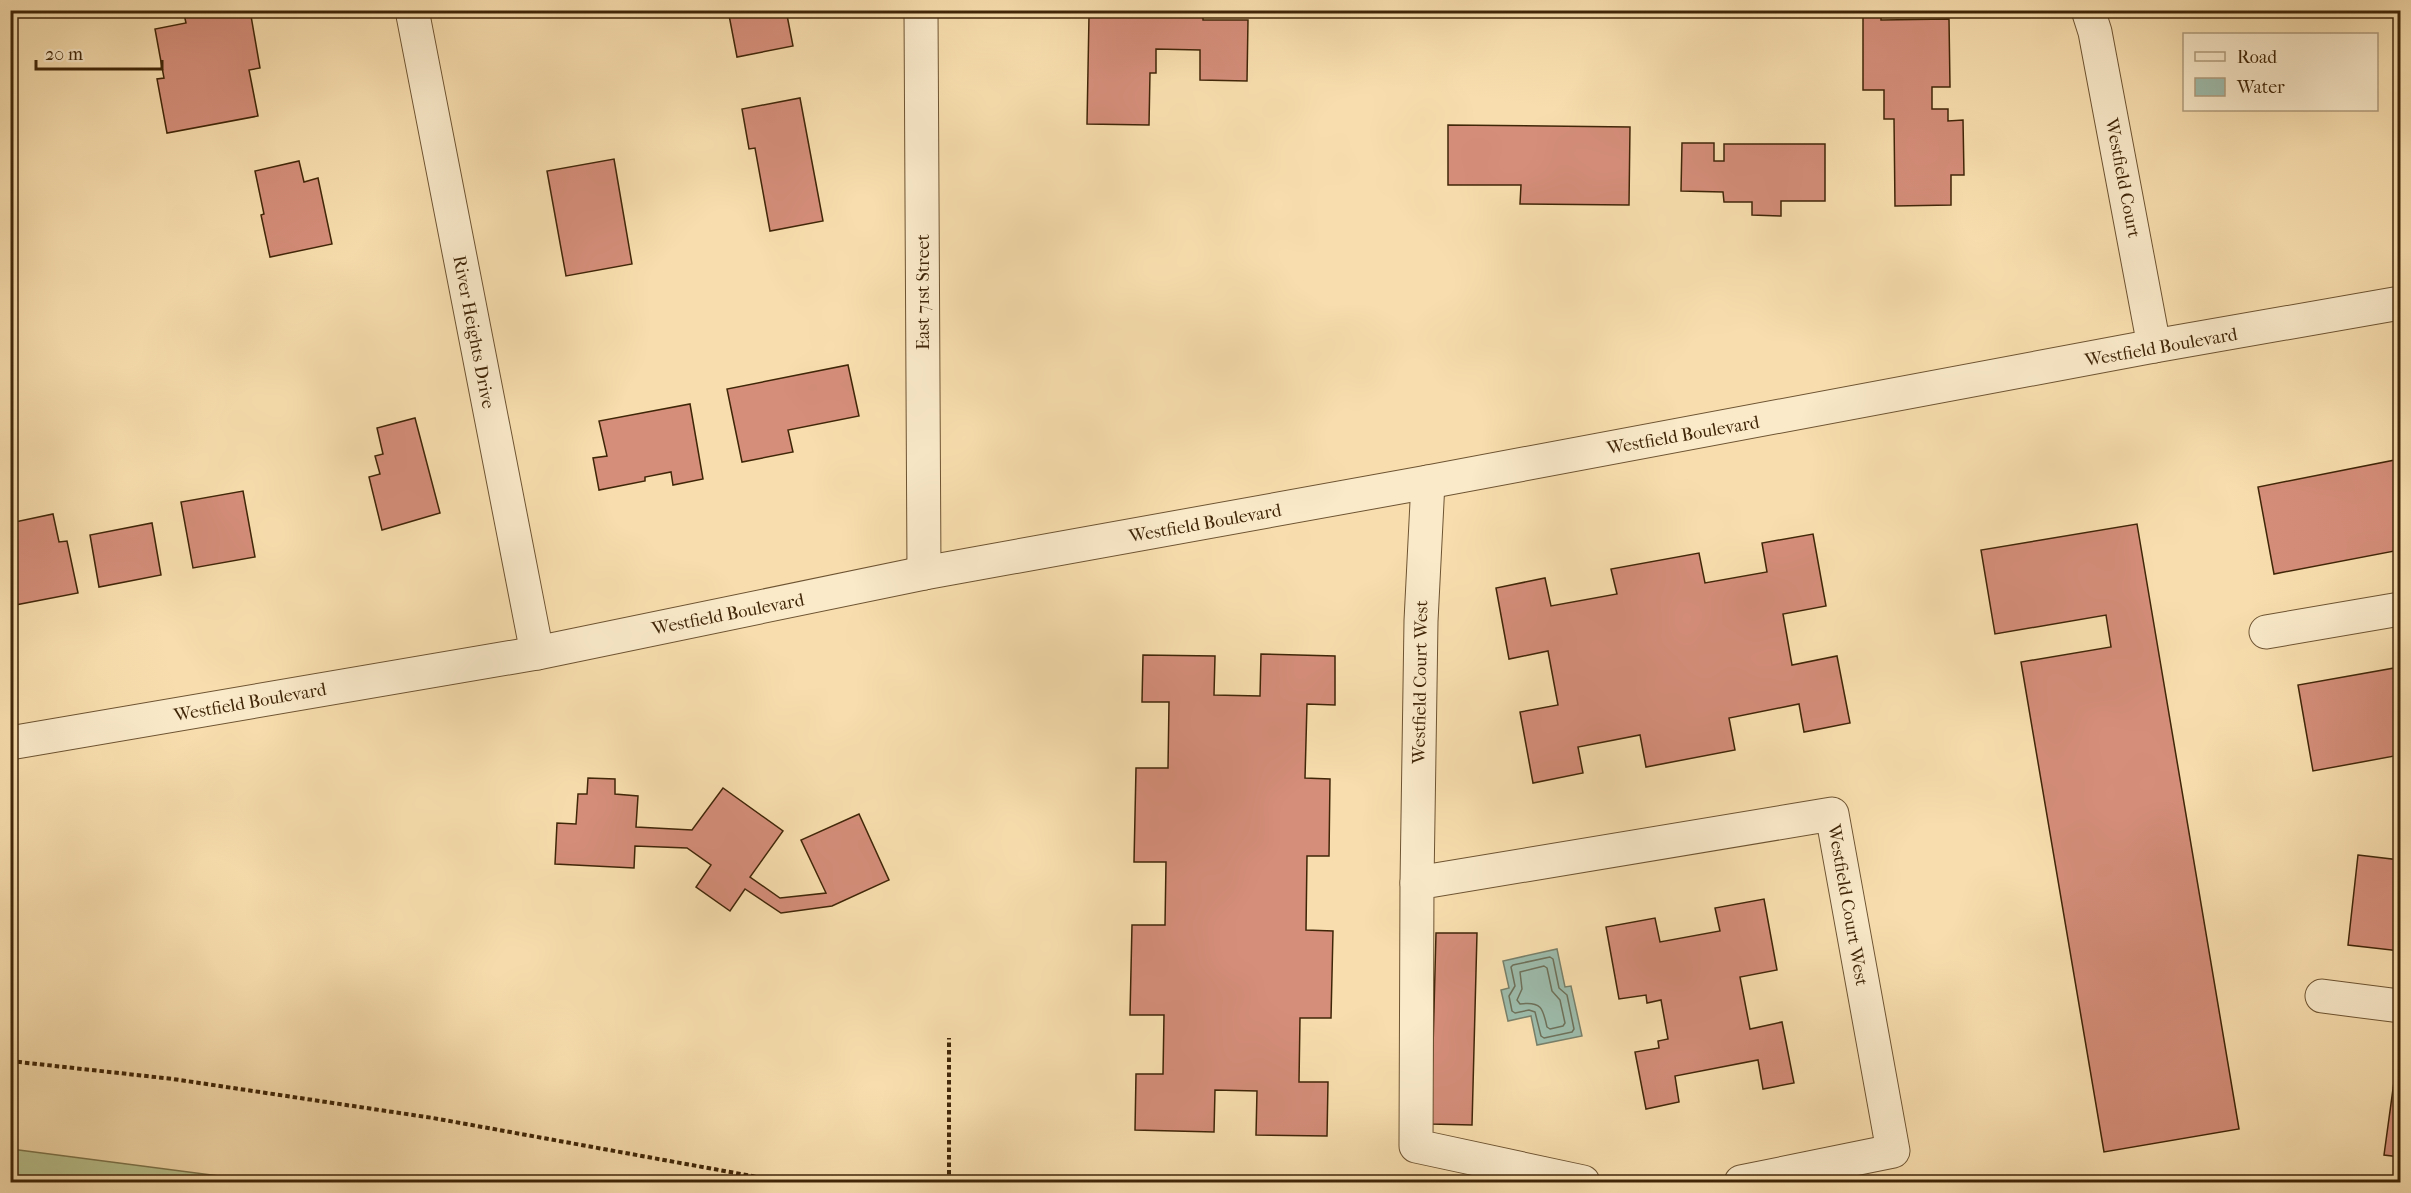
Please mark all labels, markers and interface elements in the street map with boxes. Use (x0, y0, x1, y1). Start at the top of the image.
scale bar (36, 33, 162, 71)
legend (2183, 33, 2378, 111)
text: 20 m (45, 44, 83, 65)
text: Road (2237, 47, 2277, 68)
text: Water (2236, 77, 2285, 98)
street label: Westfield Court (2100, 116, 2144, 240)
street label: East 71st Street (913, 234, 934, 350)
street label: River Heights Drive (448, 254, 499, 411)
street label: Westfield Boulevard (2082, 324, 2239, 371)
street label: Westfield Boulevard (1604, 412, 1761, 459)
street label: Westfield Boulevard (1126, 500, 1283, 547)
street label: Westfield Boulevard (649, 589, 806, 640)
street label: Westfield Court West (1409, 599, 1432, 765)
street label: Westfield Boulevard (171, 679, 328, 726)
street label: Westfield Court West (1823, 822, 1872, 988)

